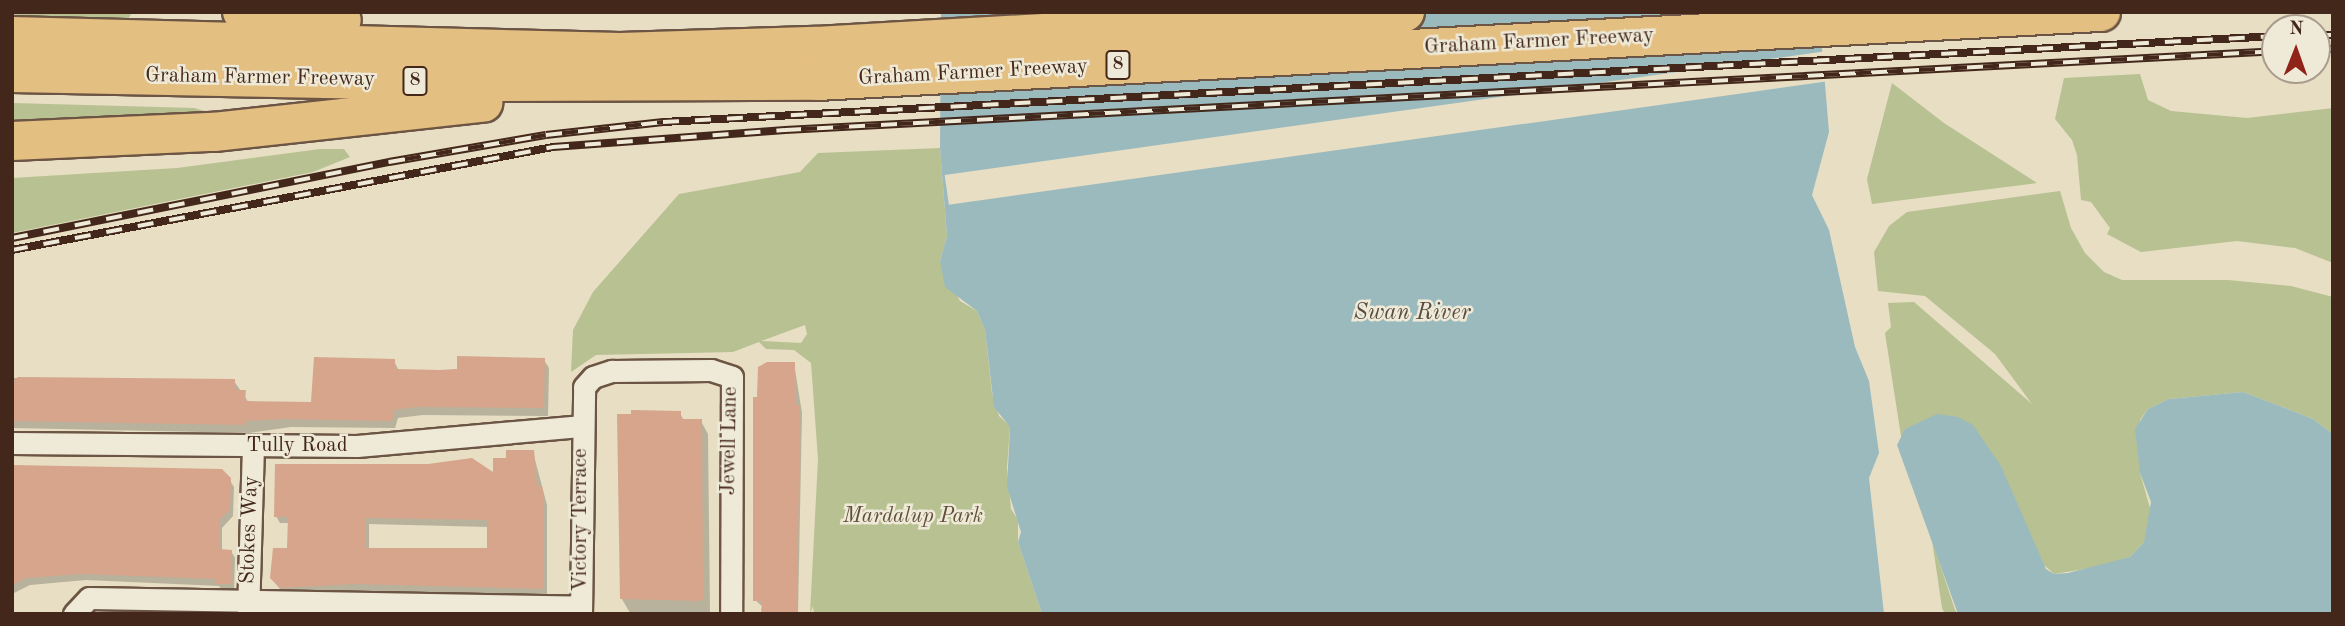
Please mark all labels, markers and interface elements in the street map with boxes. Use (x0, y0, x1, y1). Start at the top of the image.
north arrow (2261, 14, 2331, 84)
text: N (2289, 20, 2304, 39)
street label: Graham Farmer Freeway (1423, 23, 1655, 61)
road number: 8 (1104, 50, 1132, 80)
street label: Graham Farmer Freeway (857, 54, 1089, 92)
street label: Graham Farmer Freeway (145, 63, 375, 93)
road number: 8 (401, 66, 429, 96)
water label: Swan River (1353, 299, 1471, 327)
street label: Jewell Lane (716, 386, 744, 496)
street label: Tully Road (246, 433, 348, 459)
street label: Victory Terrace (568, 448, 594, 592)
street label: Stokes Way (236, 475, 264, 585)
park label: Mardalup Park (843, 504, 983, 530)

